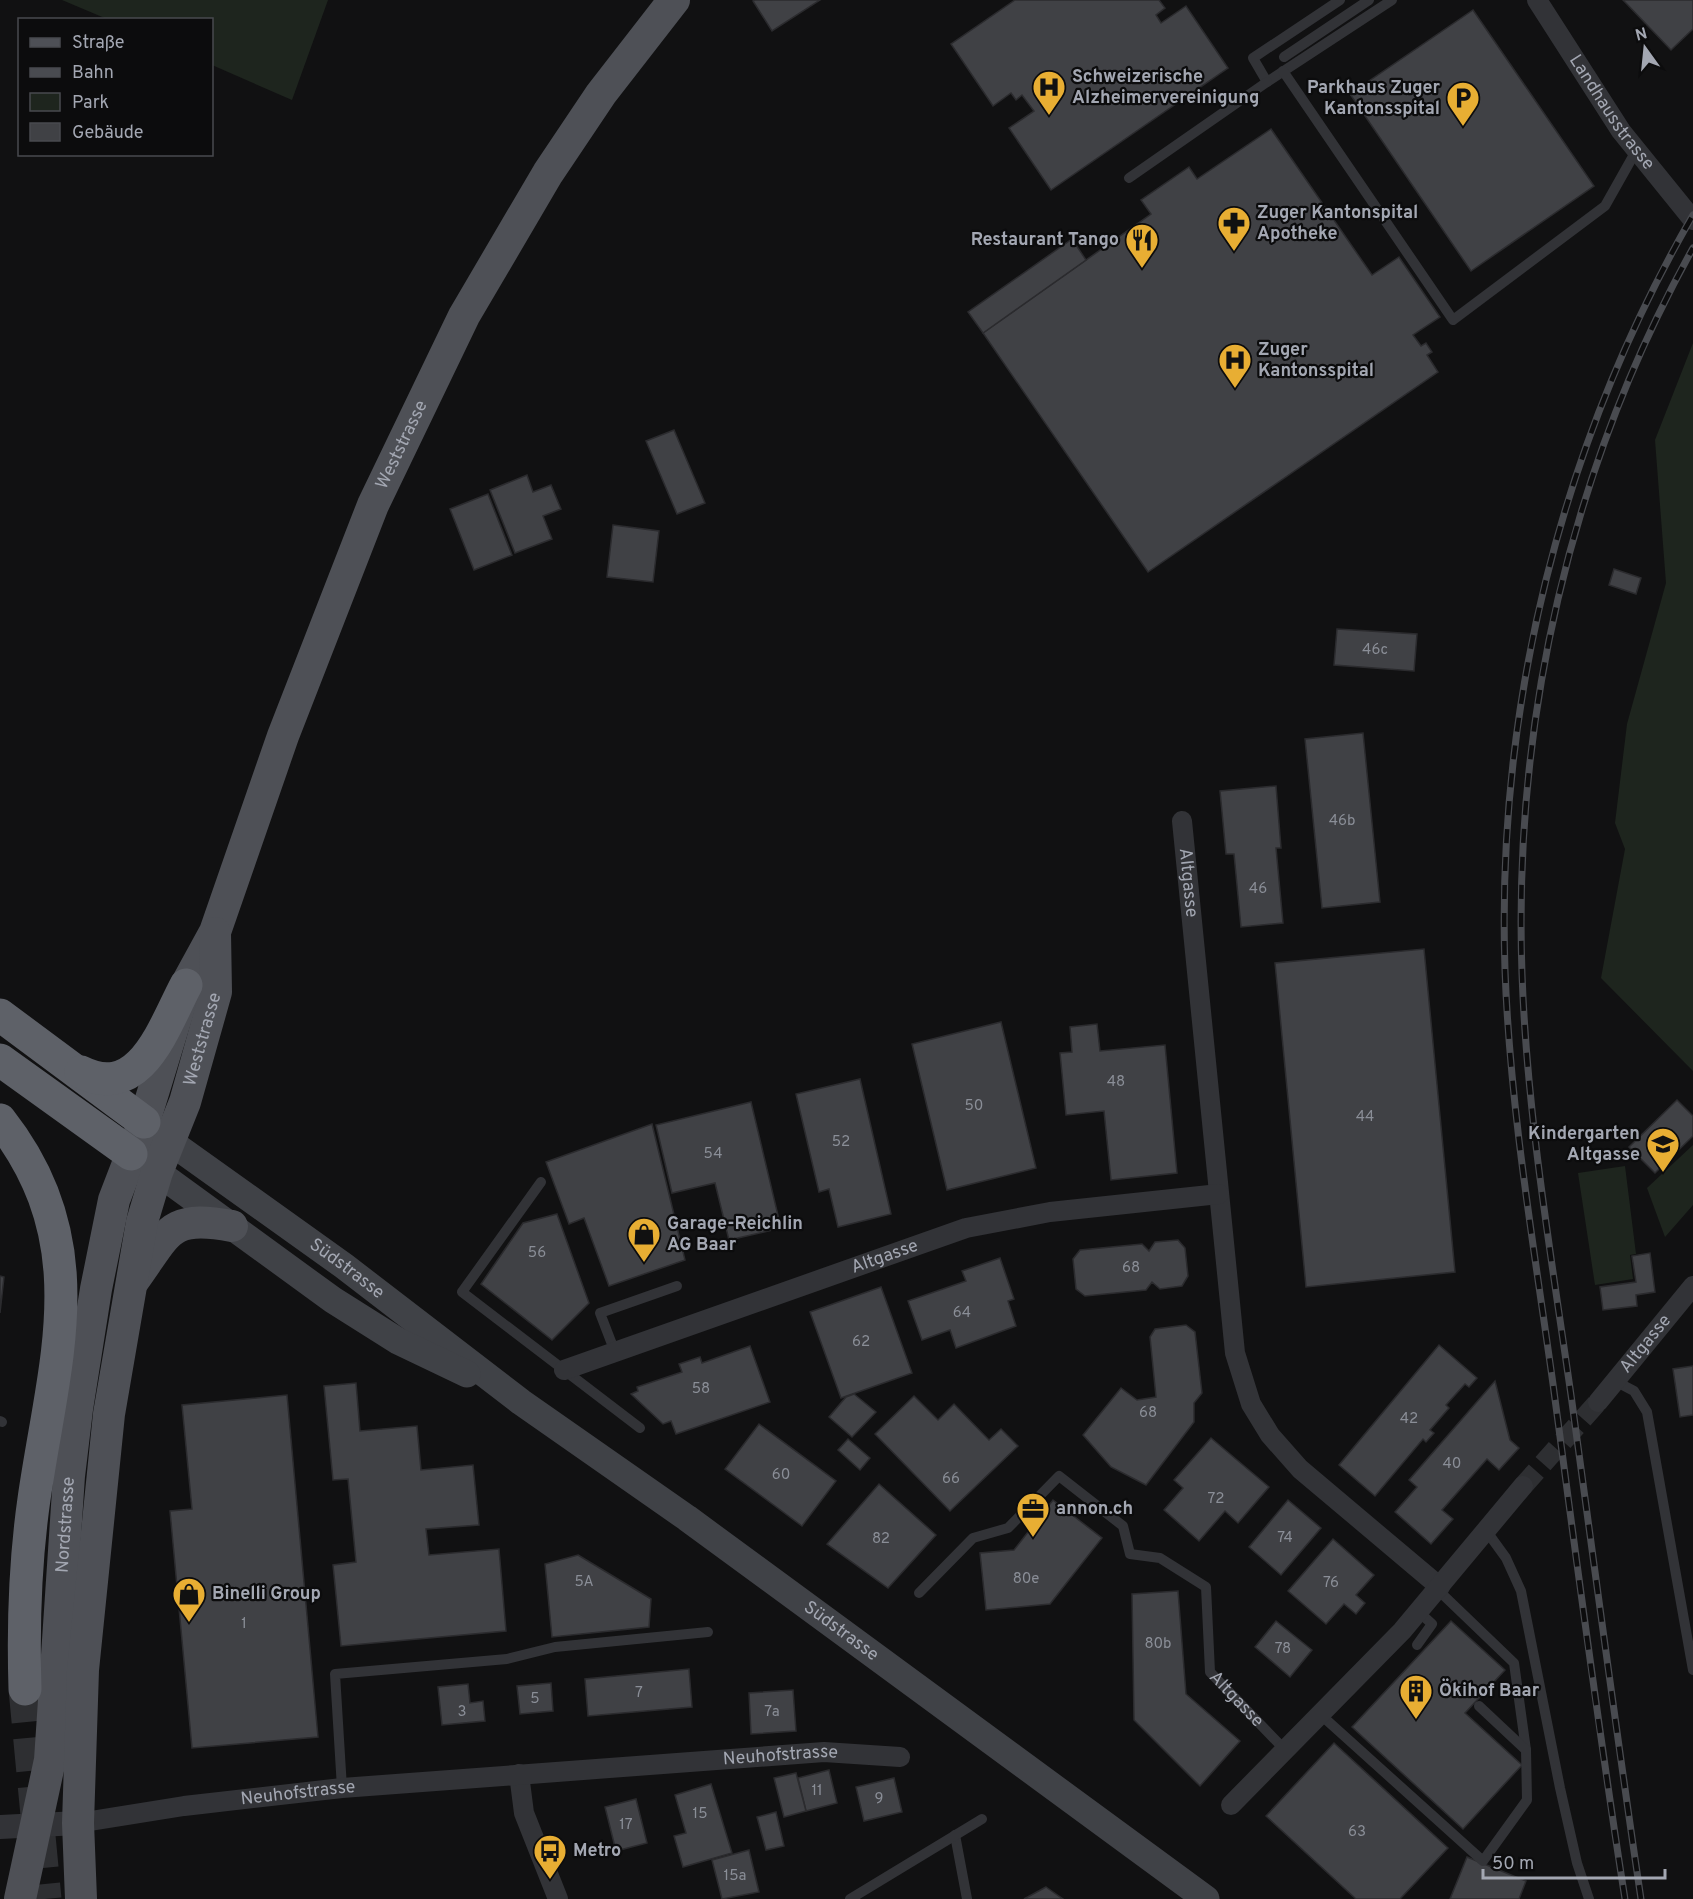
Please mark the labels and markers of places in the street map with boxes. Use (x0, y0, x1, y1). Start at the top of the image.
place label: Schweizerische Alzheimervereinigung (1072, 66, 1259, 110)
hospital icon: Schweizerische Alzheimervereinigung (1031, 69, 1067, 116)
place label: Parkhaus Zuger Kantonsspital (1307, 77, 1440, 121)
parking icon: Parkhaus Zuger Kantonsspital (1445, 80, 1481, 127)
place label: Zuger Kantonspital Apotheke (1257, 202, 1418, 246)
pharmacy icon: Zuger Kantonspital Apotheke (1216, 205, 1252, 252)
restaurant icon: Restaurant Tango (1124, 222, 1160, 269)
place label: Restaurant Tango (971, 229, 1119, 252)
place label: Zuger Kantonsspital (1258, 339, 1374, 383)
hospital icon: Zuger Kantonsspital (1217, 342, 1253, 389)
place label: Kindergarten Altgasse (1528, 1123, 1640, 1167)
school or university icon: Kindergarten Altgasse (1645, 1126, 1681, 1173)
place label: Garage-Reichlin AG Baar (667, 1213, 803, 1257)
shop icon: Garage-Reichlin AG Baar (626, 1216, 662, 1263)
office icon: annon.ch (1015, 1491, 1051, 1538)
place label: annon.ch (1056, 1498, 1133, 1521)
shop icon: Binelli Group (171, 1576, 207, 1623)
place label: Binelli Group (212, 1583, 321, 1606)
building icon: Ökihof Baar (1398, 1673, 1434, 1720)
place label: Ökihof Baar (1439, 1678, 1540, 1703)
bus stop icon: Metro (532, 1833, 568, 1880)
place label: Metro (573, 1840, 621, 1863)

